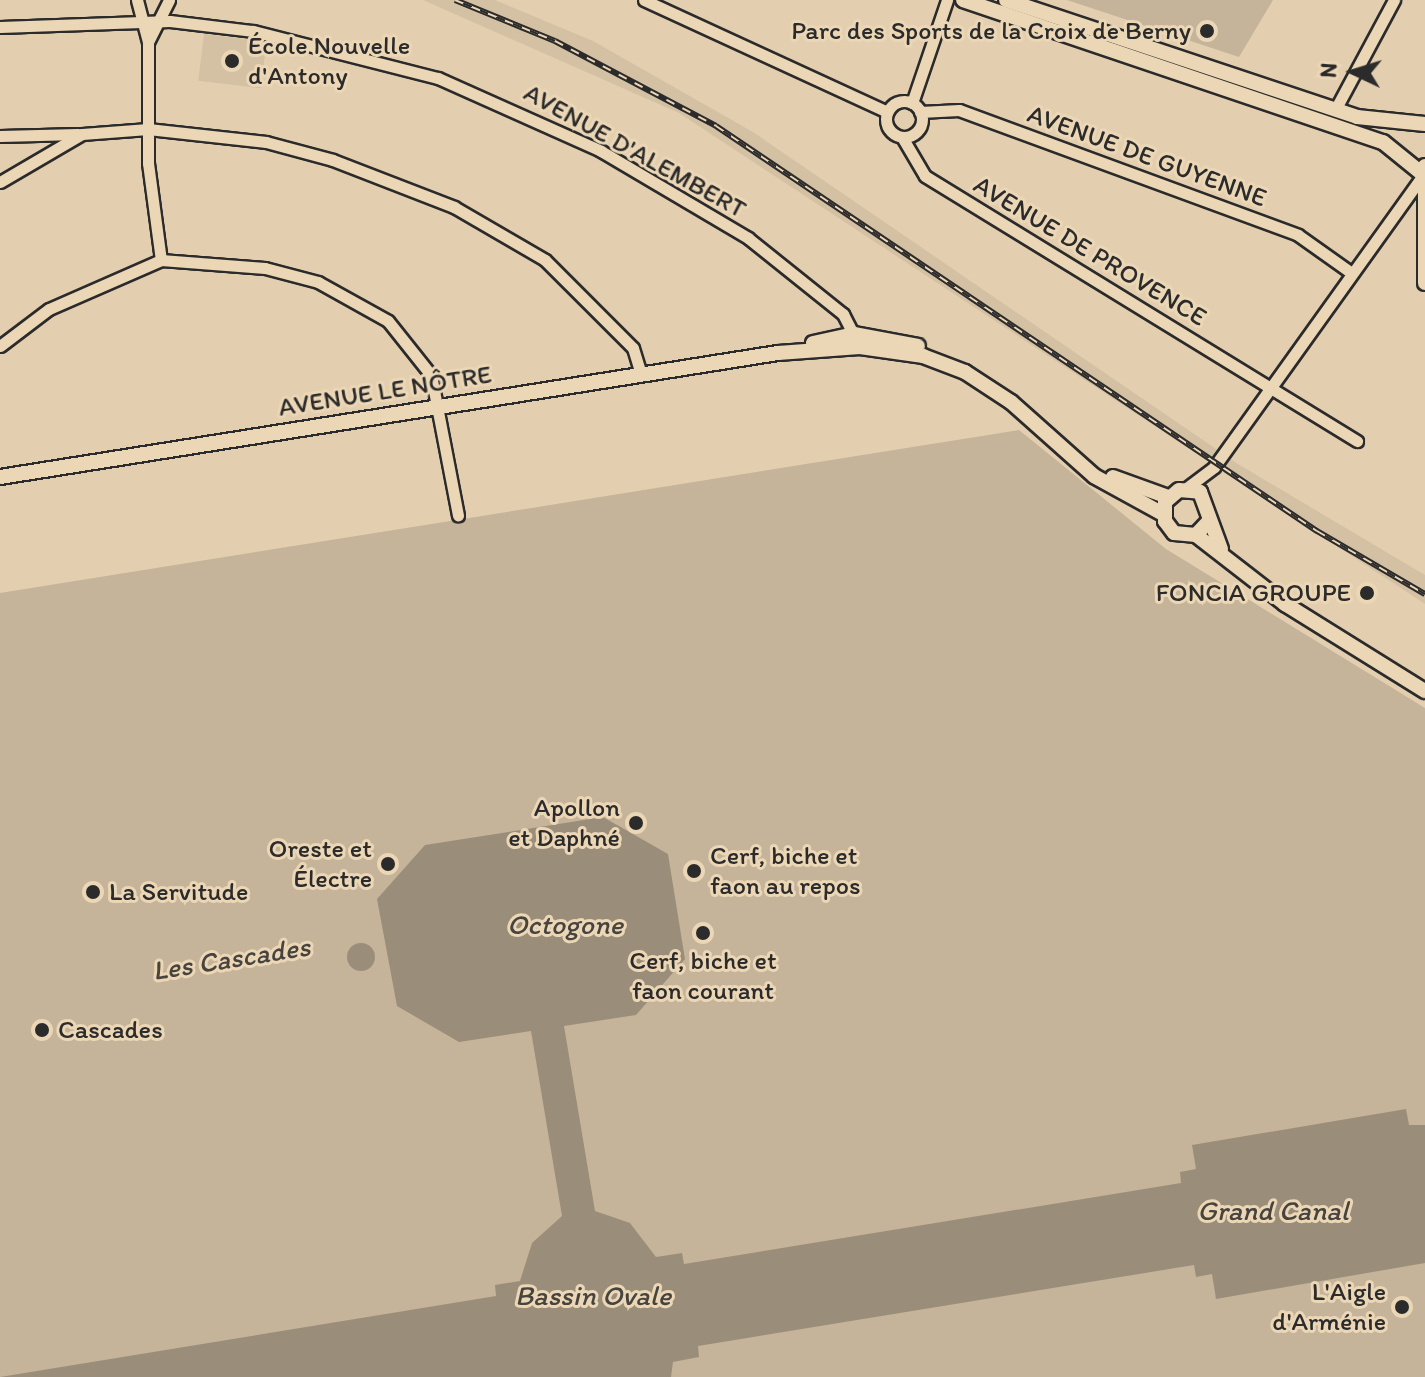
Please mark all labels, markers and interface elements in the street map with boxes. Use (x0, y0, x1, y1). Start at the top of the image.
place label: Parc des Sports de la Croix de Berny (790, 15, 1191, 47)
marker: Parc des Sports de la Croix de Berny (1198, 22, 1216, 40)
place label: École Nouvelle d'Antony (248, 30, 410, 92)
north arrow (1313, 32, 1393, 112)
marker: École Nouvelle d'Antony (223, 52, 241, 70)
text: N (1315, 62, 1343, 79)
street label: AVENUE D'ALEMBERT (518, 77, 752, 225)
street label: AVENUE DE GUYENNE (1023, 98, 1271, 214)
street label: AVENUE DE PROVENCE (968, 169, 1212, 333)
street label: AVENUE LE NÔTRE (276, 359, 494, 423)
place label: FONCIA GROUPE (1156, 577, 1351, 609)
marker: FONCIA GROUPE (1358, 584, 1376, 602)
place label: Apollon et Daphné (507, 792, 620, 854)
marker: Apollon et Daphné (627, 814, 645, 832)
place label: Oreste et Électre (269, 833, 372, 894)
place label: Cerf, biche et faon au repos (710, 840, 860, 902)
marker: Oreste et Électre (379, 855, 397, 873)
marker: Cerf, biche et faon au repos (685, 862, 703, 880)
place label: La Servitude (109, 876, 248, 908)
marker: La Servitude (84, 883, 102, 901)
water label: Octogone (507, 907, 623, 941)
marker: Cerf, biche et faon courant (694, 924, 712, 942)
water label: Les Cascades (150, 929, 312, 987)
place label: Cerf, biche et faon courant (629, 945, 777, 1006)
place label: Cascades (58, 1014, 163, 1046)
marker: Cascades (33, 1021, 51, 1039)
water label: Grand Canal (1197, 1193, 1349, 1227)
place label: L'Aigle d'Arménie (1272, 1276, 1386, 1338)
water label: Bassin Ovale (515, 1278, 671, 1312)
marker: L'Aigle d'Arménie (1393, 1298, 1411, 1316)

